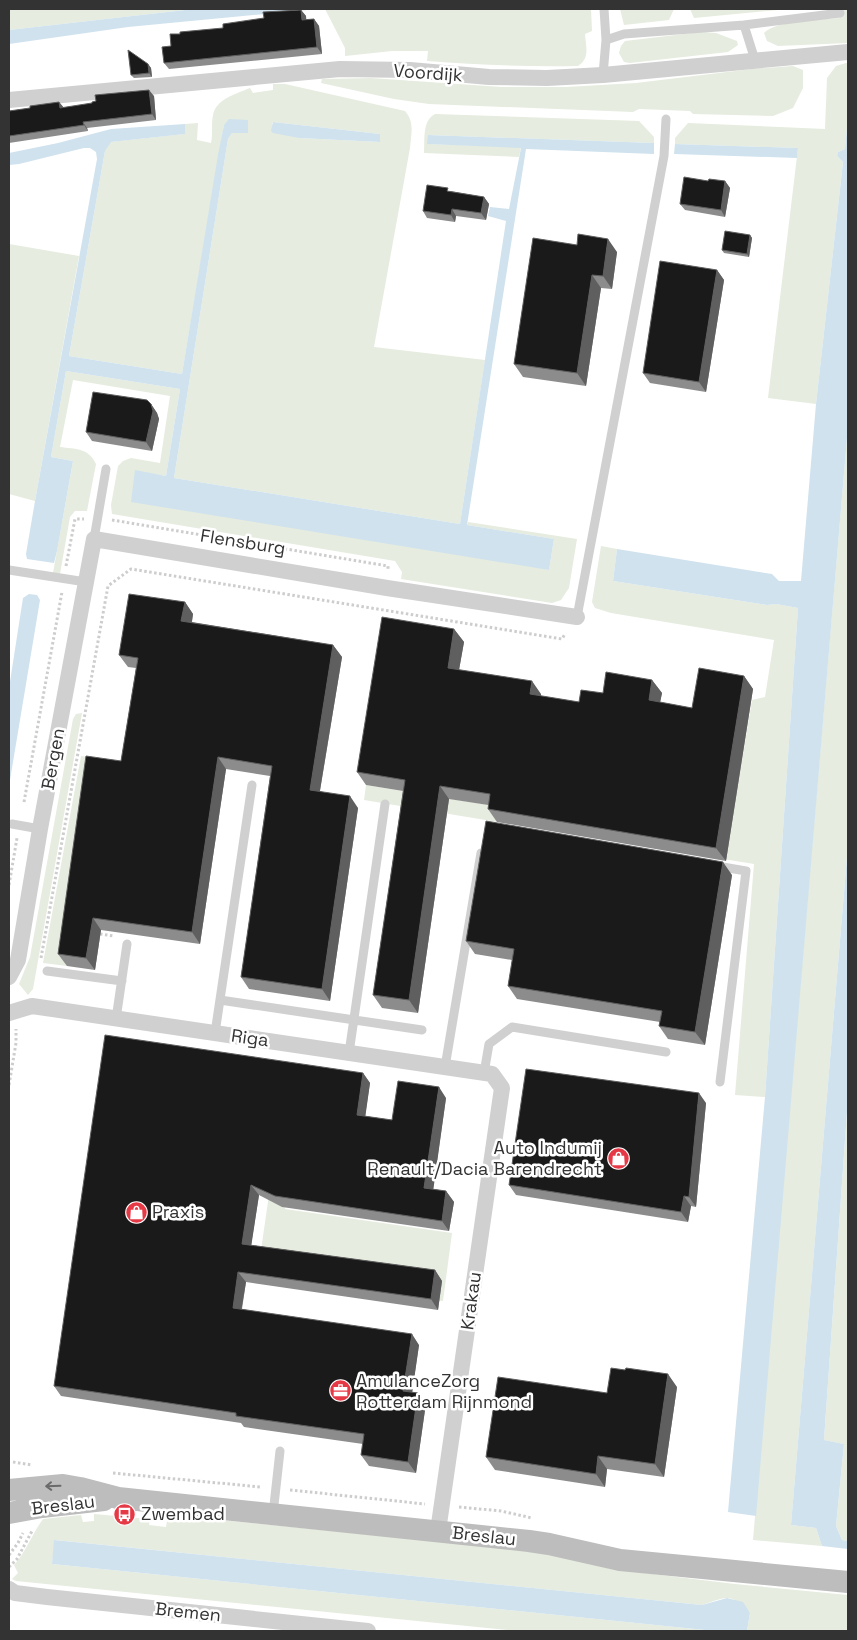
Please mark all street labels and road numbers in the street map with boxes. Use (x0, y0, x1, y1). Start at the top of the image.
street label: Voordijk (393, 59, 464, 86)
street label: Flensburg (199, 523, 287, 560)
street label: Bergen (36, 726, 69, 792)
street label: Riga (230, 1023, 270, 1052)
street label: Krakau (455, 1270, 486, 1331)
street label: Breslau (30, 1489, 96, 1520)
street label: Breslau (451, 1521, 517, 1550)
street label: Bremen (154, 1597, 222, 1626)

